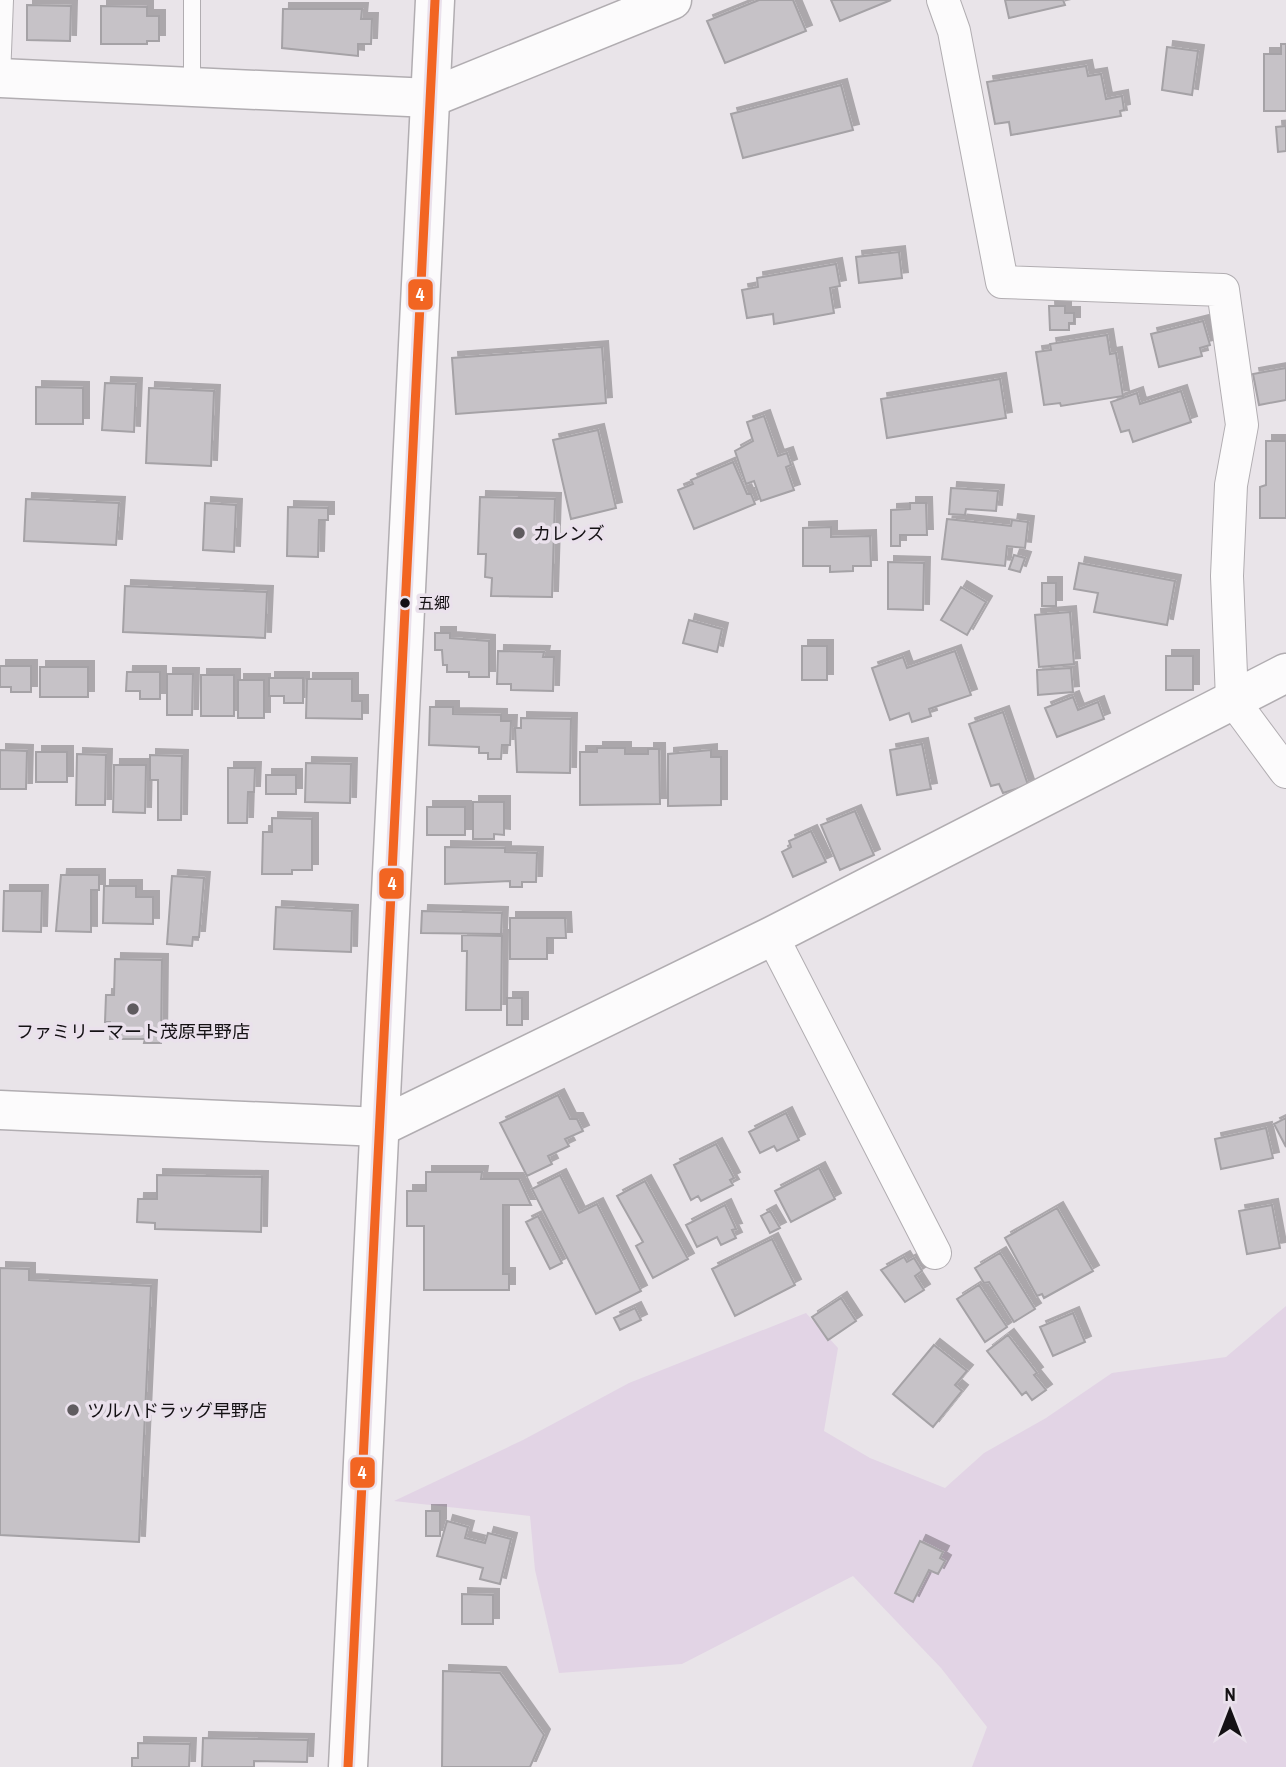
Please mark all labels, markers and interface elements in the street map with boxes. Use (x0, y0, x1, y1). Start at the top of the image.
line badge: 4 (407, 278, 434, 311)
text: 4 (416, 281, 425, 307)
place label: カレンズ (533, 521, 605, 546)
marker: カレンズ (511, 525, 527, 541)
place label: 五郷 (418, 592, 450, 614)
marker: 五郷 (398, 596, 412, 610)
line badge: 4 (378, 867, 405, 900)
text: 4 (388, 870, 397, 896)
marker: ファミリーマート茂原早野店 (125, 1001, 141, 1017)
place label: ファミリーマート茂原早野店 (16, 1019, 250, 1044)
place label: ツルハドラッグ早野店 (87, 1398, 267, 1423)
marker: ツルハドラッグ早野店 (65, 1402, 81, 1418)
line badge: 4 (349, 1456, 376, 1489)
text: 4 (358, 1459, 367, 1485)
north arrow (1195, 1676, 1265, 1746)
text: N (1224, 1681, 1236, 1707)

